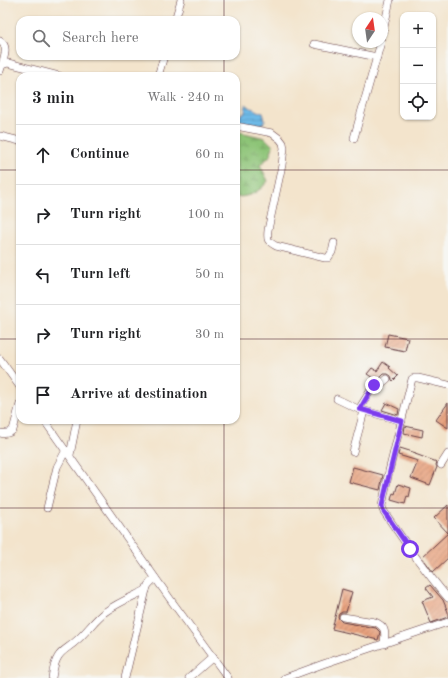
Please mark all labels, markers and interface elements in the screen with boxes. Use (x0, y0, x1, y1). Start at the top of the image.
north arrow (352, 12, 388, 48)
map controls (400, 12, 436, 120)
button: + (400, 12, 436, 48)
search box (16, 16, 240, 60)
icon: search (30, 27, 52, 49)
text: Search here (62, 31, 139, 46)
button: − (400, 48, 436, 84)
button: locate (400, 84, 436, 120)
text: 3 min (32, 90, 75, 107)
text: Walk · 240 m (147, 91, 224, 104)
icon: ahead (32, 144, 54, 166)
text: Continue (70, 147, 129, 162)
text: 60 m (195, 148, 224, 161)
icon: right (32, 204, 54, 226)
text: Turn right (70, 207, 141, 222)
text: 100 m (187, 208, 224, 221)
icon: left (32, 264, 54, 286)
text: Turn left (70, 267, 130, 282)
text: 50 m (195, 268, 224, 281)
icon: right (32, 324, 54, 346)
text: Turn right (70, 327, 141, 342)
text: 30 m (195, 328, 224, 341)
route end (365, 376, 383, 394)
icon: arrive (32, 384, 54, 406)
text: Arrive at destination (70, 387, 208, 402)
route start (401, 540, 419, 558)

